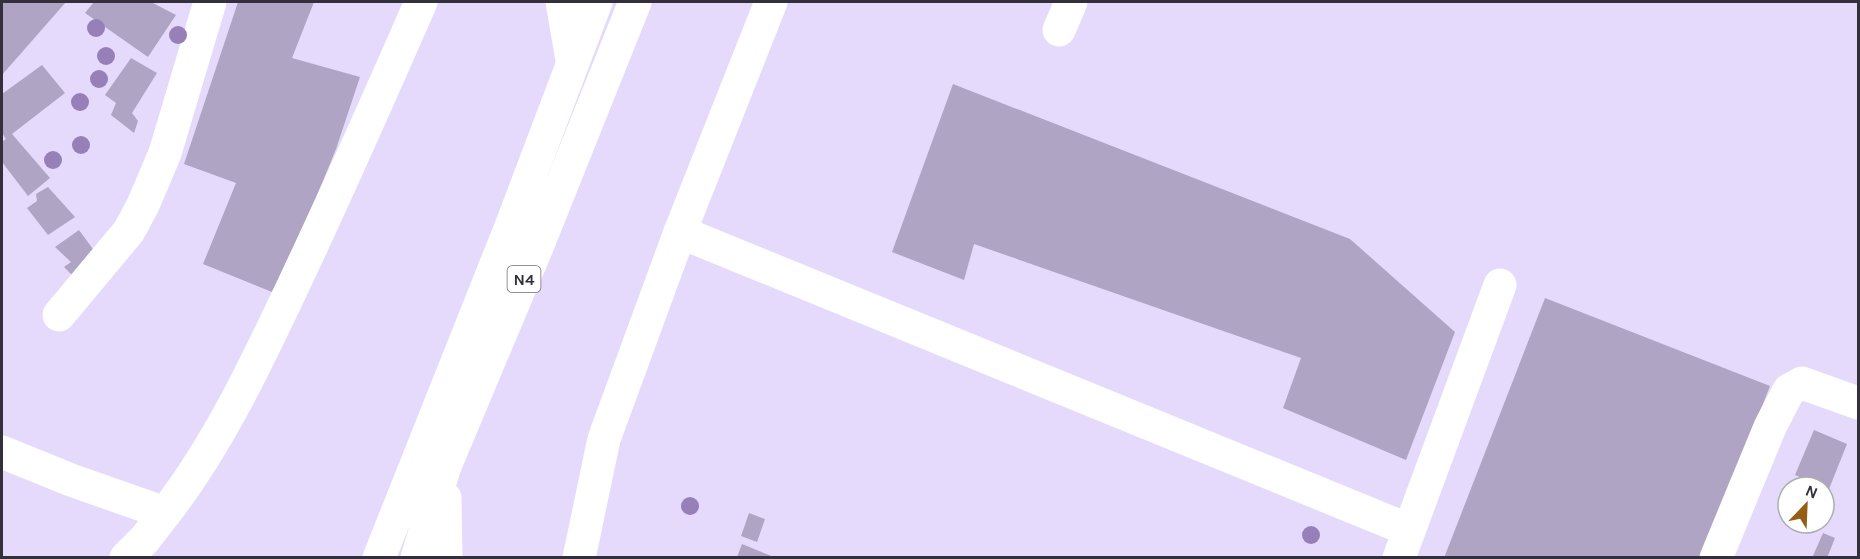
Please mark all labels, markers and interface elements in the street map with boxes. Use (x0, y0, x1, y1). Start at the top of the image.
road number: N4 (508, 266, 540, 292)
north arrow (1776, 475, 1836, 535)
text: N (1803, 481, 1821, 503)

